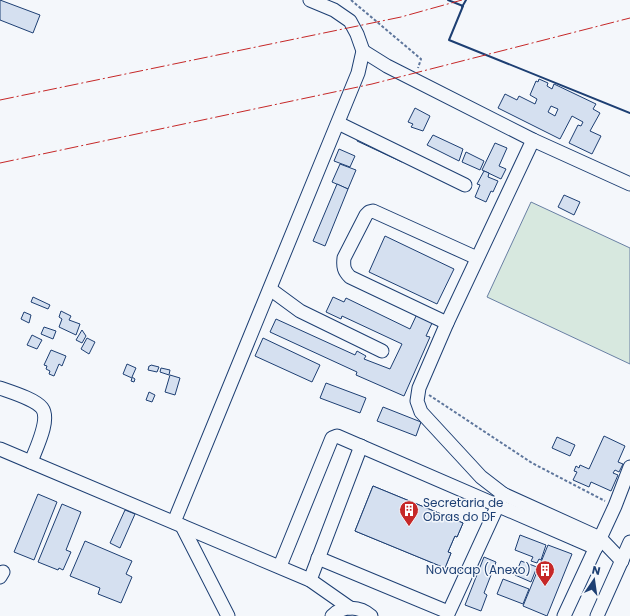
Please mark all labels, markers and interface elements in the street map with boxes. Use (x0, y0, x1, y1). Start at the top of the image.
place label: Secretaria de Obras do DF (423, 494, 503, 525)
building icon: Secretaria de Obras do DF (398, 499, 420, 527)
building icon: Novacap (Anexo) (534, 559, 556, 587)
north arrow (574, 560, 614, 600)
place label: Novacap (Anexo) (426, 561, 531, 578)
text: N (590, 562, 602, 579)

